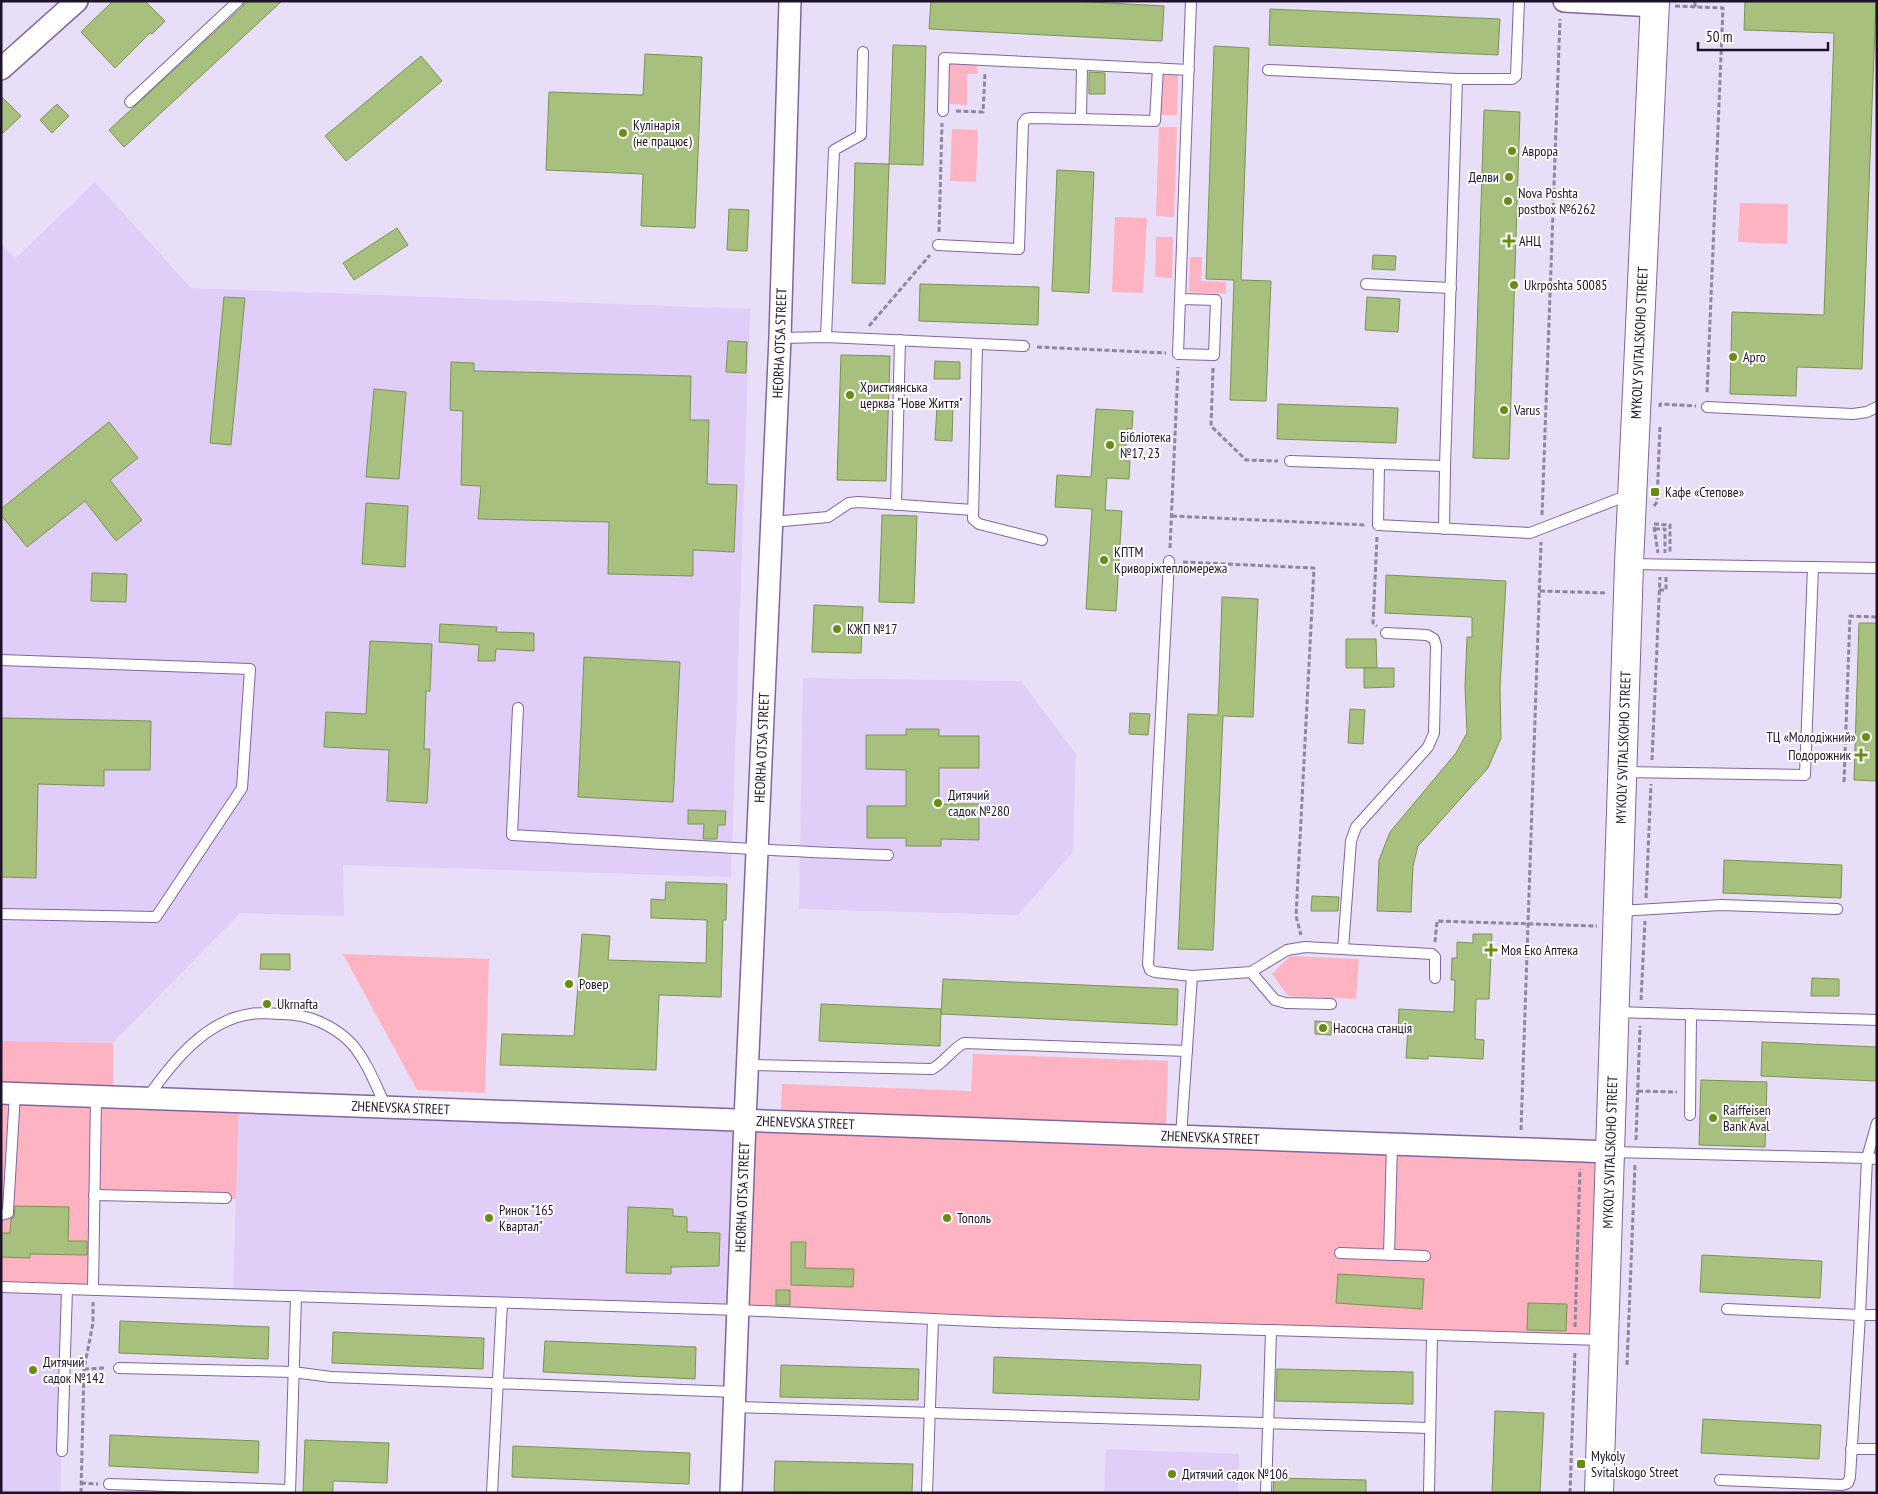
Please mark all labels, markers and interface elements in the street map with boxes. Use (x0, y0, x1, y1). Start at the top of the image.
scale bar (1698, 20, 1828, 52)
text: 50 m (1706, 27, 1732, 46)
place label: Кулінарія (не працює) (633, 116, 692, 150)
marker: Кулінарія (не працює) (617, 127, 629, 139)
place label: Аврора (1522, 142, 1558, 160)
marker: Аврора (1506, 145, 1518, 157)
place label: Делви (1469, 168, 1499, 186)
marker: Делви (1503, 171, 1515, 183)
place label: Nova Poshta postbox №6262 (1518, 184, 1596, 218)
marker: Nova Poshta postbox №6262 (1502, 195, 1514, 207)
place label: АНЦ (1519, 232, 1541, 250)
marker: АНЦ (1503, 235, 1515, 247)
street label: MYKOLY SVITALSKOHO STREET (1627, 265, 1652, 419)
place label: Ukrposhta 50085 (1524, 276, 1608, 294)
marker: Ukrposhta 50085 (1508, 279, 1520, 291)
street label: HEORHA OTSA STREET (768, 287, 791, 399)
place label: Арго (1743, 348, 1766, 366)
marker: Арго (1727, 351, 1739, 363)
place label: Християнська церква "Нове Життя" (860, 378, 963, 412)
marker: Християнська церква "Нове Життя" (844, 389, 856, 401)
place label: Varus (1513, 401, 1540, 419)
marker: Varus (1498, 404, 1510, 416)
place label: Бібліотека №17, 23 (1120, 428, 1171, 462)
marker: Бібліотека №17, 23 (1104, 439, 1116, 451)
place label: Кафе «Степове» (1665, 483, 1744, 501)
marker: Кафе «Степове» (1649, 486, 1661, 498)
place label: КПТМ Криворіжтепломережа (1114, 543, 1227, 577)
marker: КПТМ Криворіжтепломережа (1098, 554, 1110, 566)
place label: КЖП №17 (847, 620, 897, 638)
marker: КЖП №17 (831, 623, 843, 635)
street label: MYKOLY SVITALSKOHO STREET (1612, 670, 1635, 824)
street label: HEORHA OTSA STREET (750, 691, 773, 803)
place label: ТЦ «Молодіжний» (1766, 728, 1856, 746)
marker: ТЦ «Молодіжний» (1860, 731, 1872, 743)
place label: Подорожник (1788, 746, 1852, 764)
marker: Подорожник (1855, 749, 1867, 761)
place label: Дитячий садок №280 (948, 786, 1010, 820)
marker: Дитячий садок №280 (932, 797, 944, 809)
place label: Моя Еко Аптека (1501, 941, 1578, 959)
marker: Моя Еко Аптека (1485, 944, 1497, 956)
place label: Ровер (579, 975, 608, 993)
marker: Ровер (563, 978, 575, 990)
place label: Ukrnafta (277, 995, 318, 1013)
marker: Ukrnafta (261, 998, 273, 1010)
place label: Насосна станція (1333, 1019, 1412, 1037)
marker: Насосна станція (1317, 1022, 1329, 1034)
street label: MYKOLY SVITALSKOHO STREET (1599, 1075, 1621, 1229)
street label: ZHENEVSKA STREET (351, 1097, 451, 1118)
place label: Raiffeisen Bank Aval (1723, 1101, 1771, 1135)
street label: ZHENEVSKA STREET (756, 1112, 856, 1133)
marker: Raiffeisen Bank Aval (1707, 1112, 1719, 1124)
street label: ZHENEVSKA STREET (1161, 1127, 1261, 1148)
street label: HEORHA OTSA STREET (731, 1141, 753, 1253)
place label: Ринок "165 Квартал" (499, 1201, 554, 1235)
place label: Тополь (957, 1209, 991, 1227)
marker: Ринок "165 Квартал" (483, 1212, 495, 1224)
marker: Тополь (941, 1212, 953, 1224)
place label: Дитячий садок №142 (43, 1353, 105, 1387)
marker: Дитячий садок №142 (27, 1364, 39, 1376)
place label: Mykoly Svitalskogo Street (1591, 1447, 1678, 1481)
marker: Mykoly Svitalskogo Street (1575, 1458, 1587, 1470)
place label: Дитячий садок №106 (1182, 1465, 1288, 1483)
marker: Дитячий садок №106 (1166, 1468, 1178, 1480)

